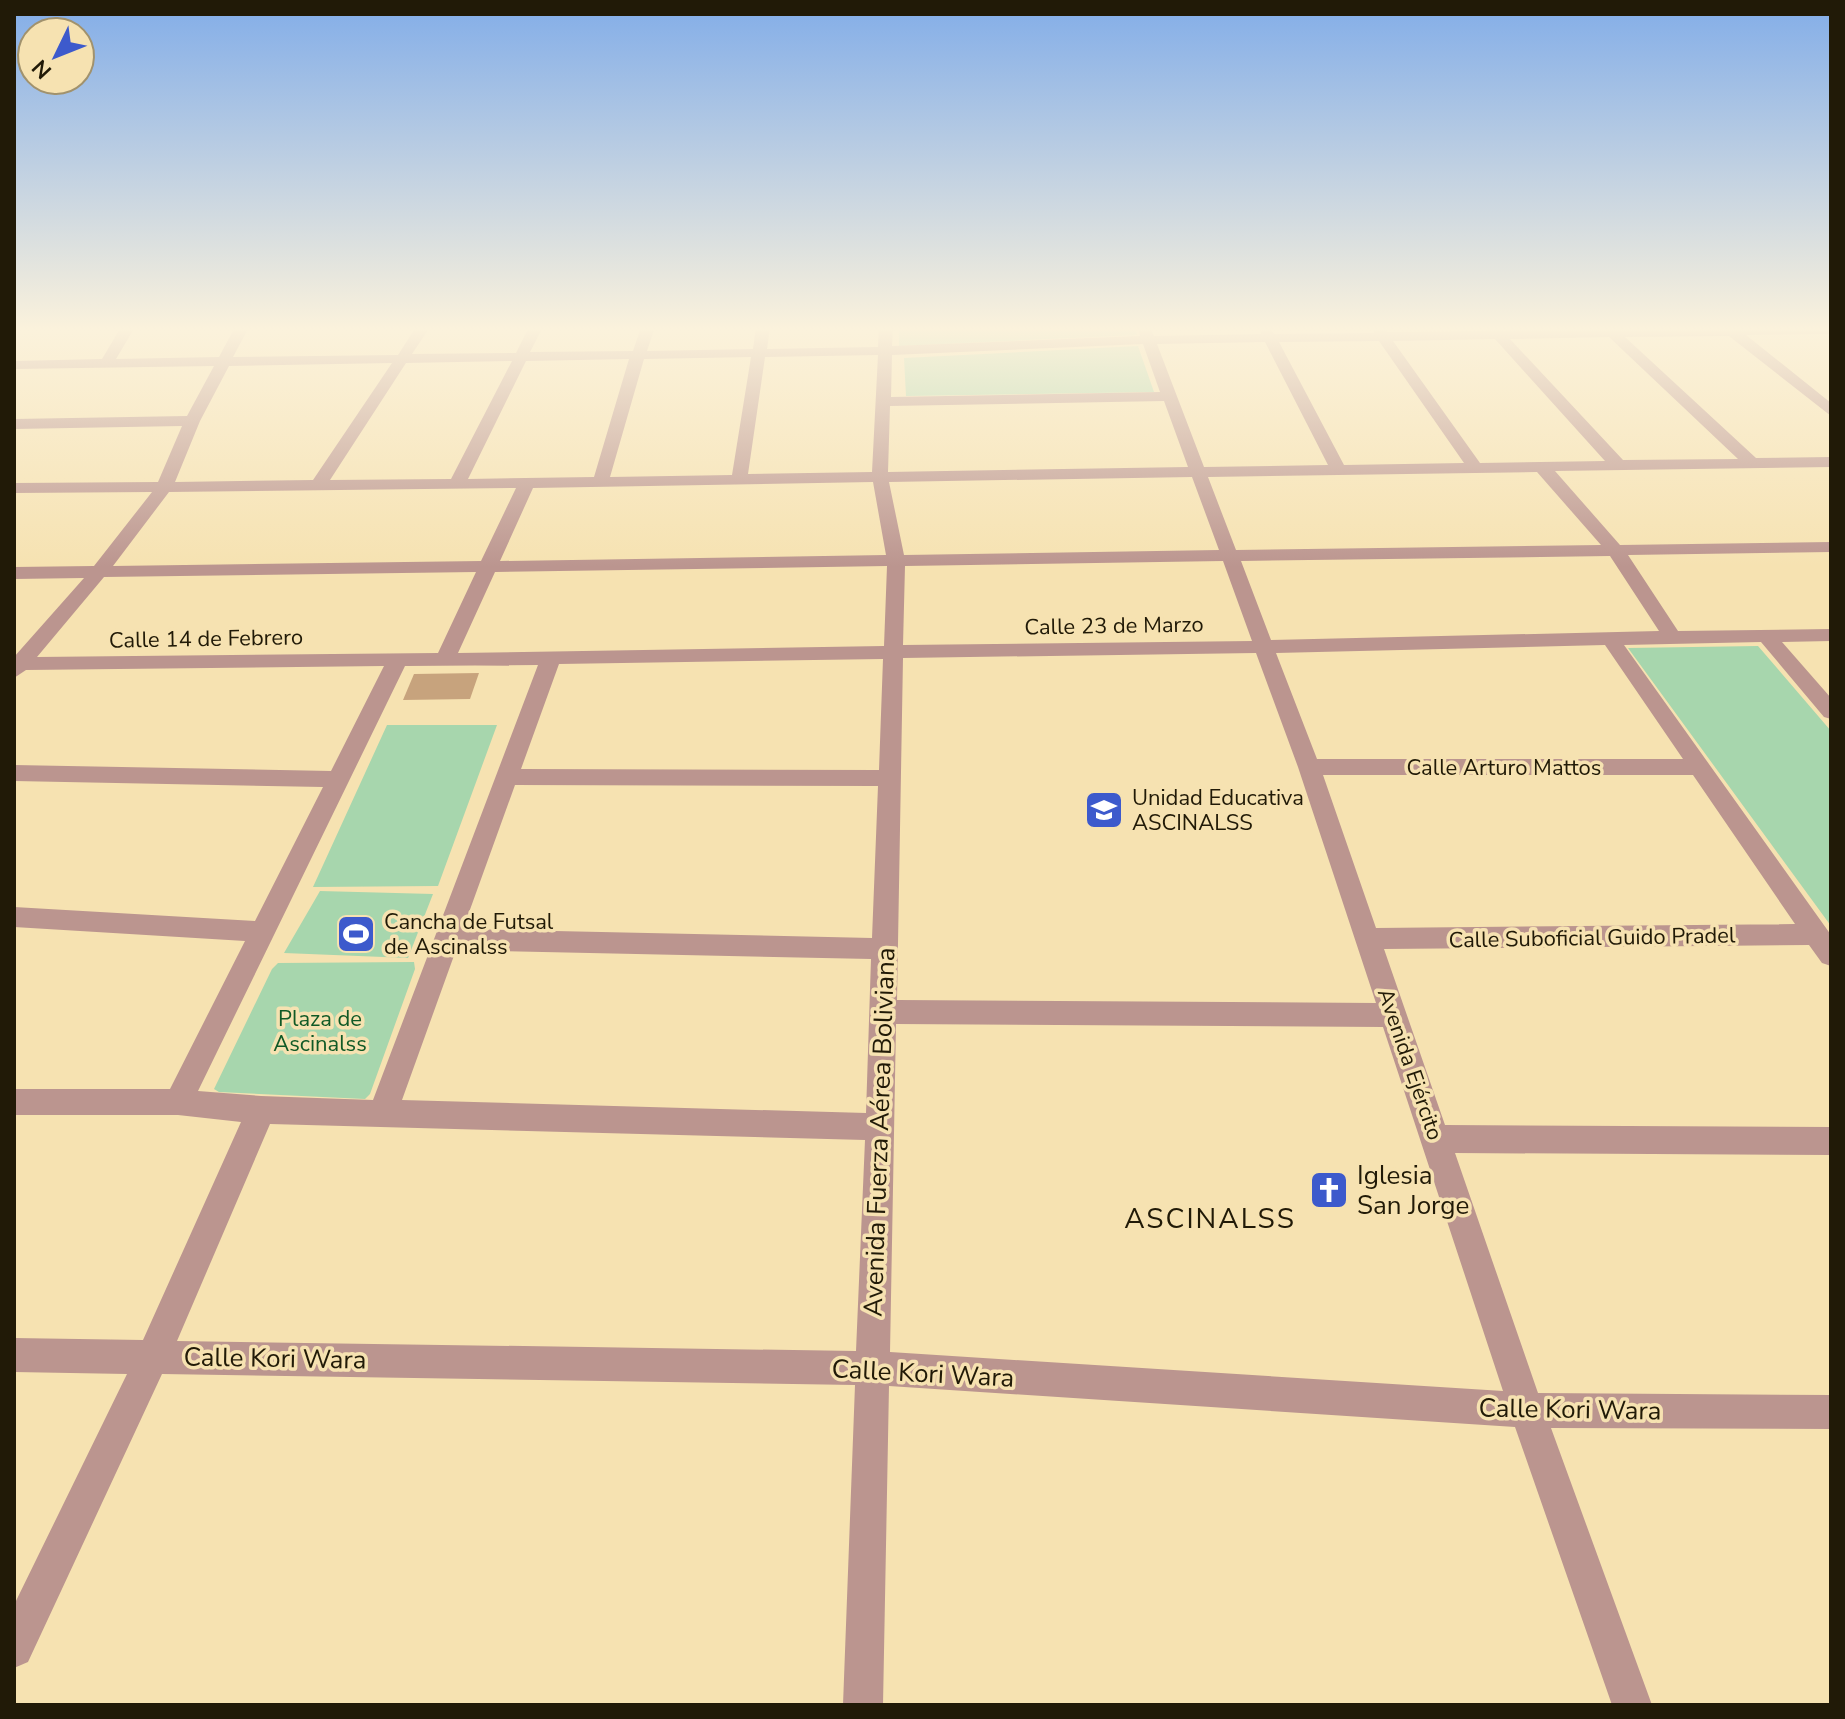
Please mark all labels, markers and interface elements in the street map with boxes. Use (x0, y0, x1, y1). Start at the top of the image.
north arrow (16, 16, 96, 96)
text: N (26, 53, 59, 85)
street label: Calle 23 de Marzo (1024, 609, 1204, 643)
street label: Calle 14 de Febrero (109, 622, 303, 656)
street label: Calle Arturo Mattos (1407, 753, 1601, 783)
place label: Unidad Educativa ASCINALSS (1132, 783, 1304, 838)
school or university icon: Unidad Educativa ASCINALSS (1083, 789, 1125, 831)
place label: Cancha de Futsal de Ascinalss (384, 907, 554, 962)
sports icon: Cancha de Futsal de Ascinalss (335, 913, 377, 955)
street label: Calle Suboficial Guido Pradel (1448, 920, 1736, 956)
street label: Avenida Fuerza Aérea Boliviana (856, 947, 903, 1317)
street label: Avenida Ejército (1370, 984, 1450, 1144)
park label: Plaza de Ascinalss (273, 1004, 367, 1059)
place label: Iglesia San Jorge (1357, 1158, 1469, 1223)
church icon: Iglesia San Jorge (1308, 1169, 1350, 1211)
district label: ASCINALSS (1124, 1200, 1296, 1238)
street label: Calle Kori Wara (183, 1339, 367, 1378)
street label: Calle Kori Wara (831, 1351, 1015, 1396)
street label: Calle Kori Wara (1478, 1390, 1662, 1429)

